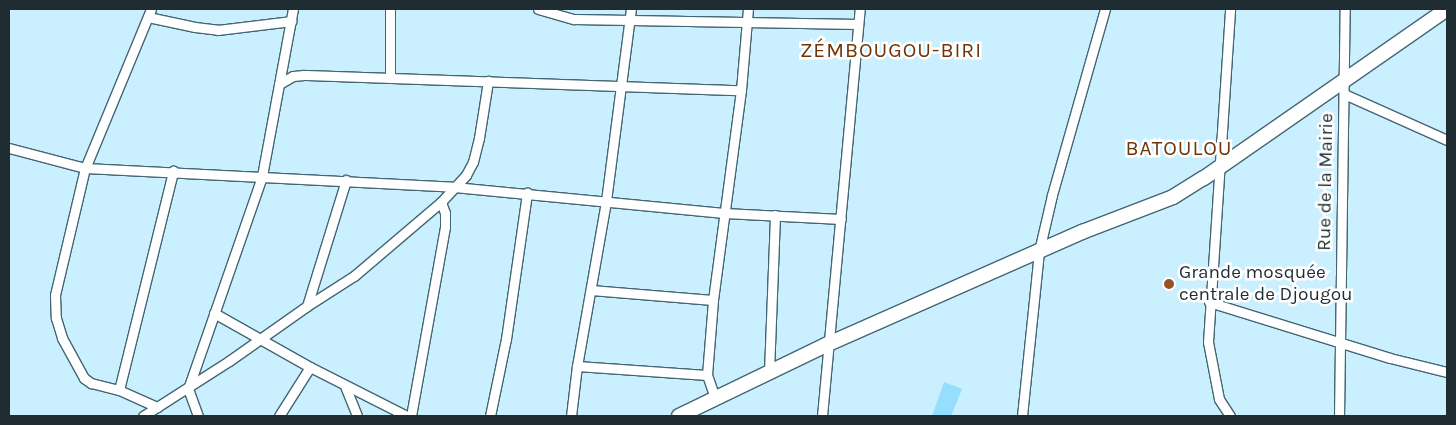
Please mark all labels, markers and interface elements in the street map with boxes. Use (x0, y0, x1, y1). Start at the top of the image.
district label: ZÉMBOUGOU-BIRI (798, 37, 984, 63)
street label: Rue de la Mairie (1313, 113, 1339, 251)
district label: BATOULOU (1124, 135, 1234, 161)
place label: Grande mosquée centrale de Djougou (1179, 262, 1353, 306)
marker: Grande mosquée centrale de Djougou (1163, 278, 1175, 290)

